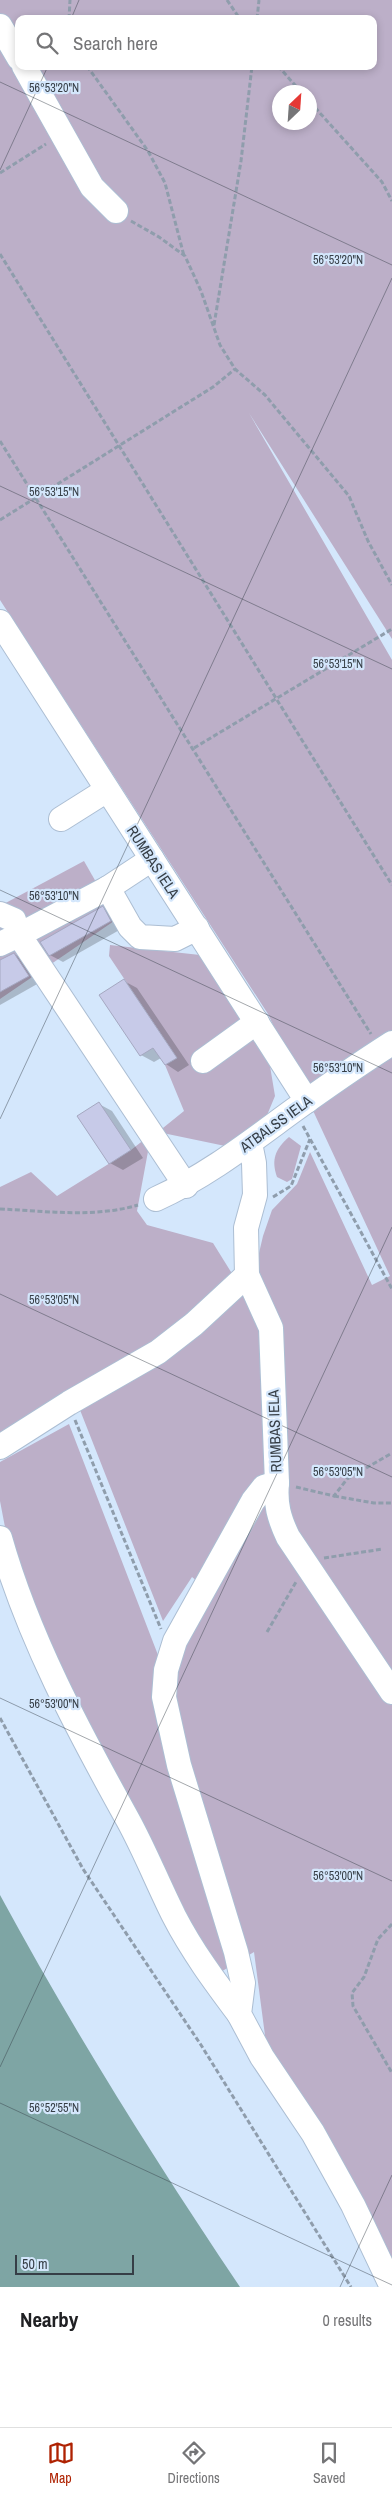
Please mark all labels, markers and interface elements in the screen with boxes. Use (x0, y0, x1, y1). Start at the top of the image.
search box (15, 15, 377, 70)
icon: search (33, 29, 61, 57)
text: Search here (73, 30, 158, 56)
text: 56°53'20"N (29, 80, 79, 96)
north arrow (272, 85, 317, 130)
text: 56°53'20"N (313, 252, 363, 268)
text: 56°53'15"N (29, 484, 79, 500)
text: 56°53'15"N (313, 656, 363, 672)
street label: RUMBAS IELA (122, 821, 185, 903)
text: 56°53'10"N (29, 888, 79, 904)
text: 56°53'10"N (313, 1060, 363, 1076)
street label: ATBALSS IELA (235, 1090, 317, 1158)
text: 56°53'05"N (29, 1292, 79, 1308)
street label: RUMBAS IELA (263, 1389, 286, 1473)
text: 56°53'05"N (313, 1464, 363, 1480)
text: 56°53'00"N (29, 1696, 79, 1712)
text: 56°53'00"N (313, 1868, 363, 1884)
text: 56°52'55"N (29, 2100, 79, 2116)
scale bar (15, 2252, 134, 2275)
text: 50 m (22, 2255, 48, 2273)
text: Nearby (20, 2305, 78, 2334)
text: 0 results (322, 2309, 372, 2331)
tab: Map (47, 2439, 75, 2487)
tab: Directions (168, 2439, 220, 2487)
tab: Saved (313, 2439, 345, 2487)

